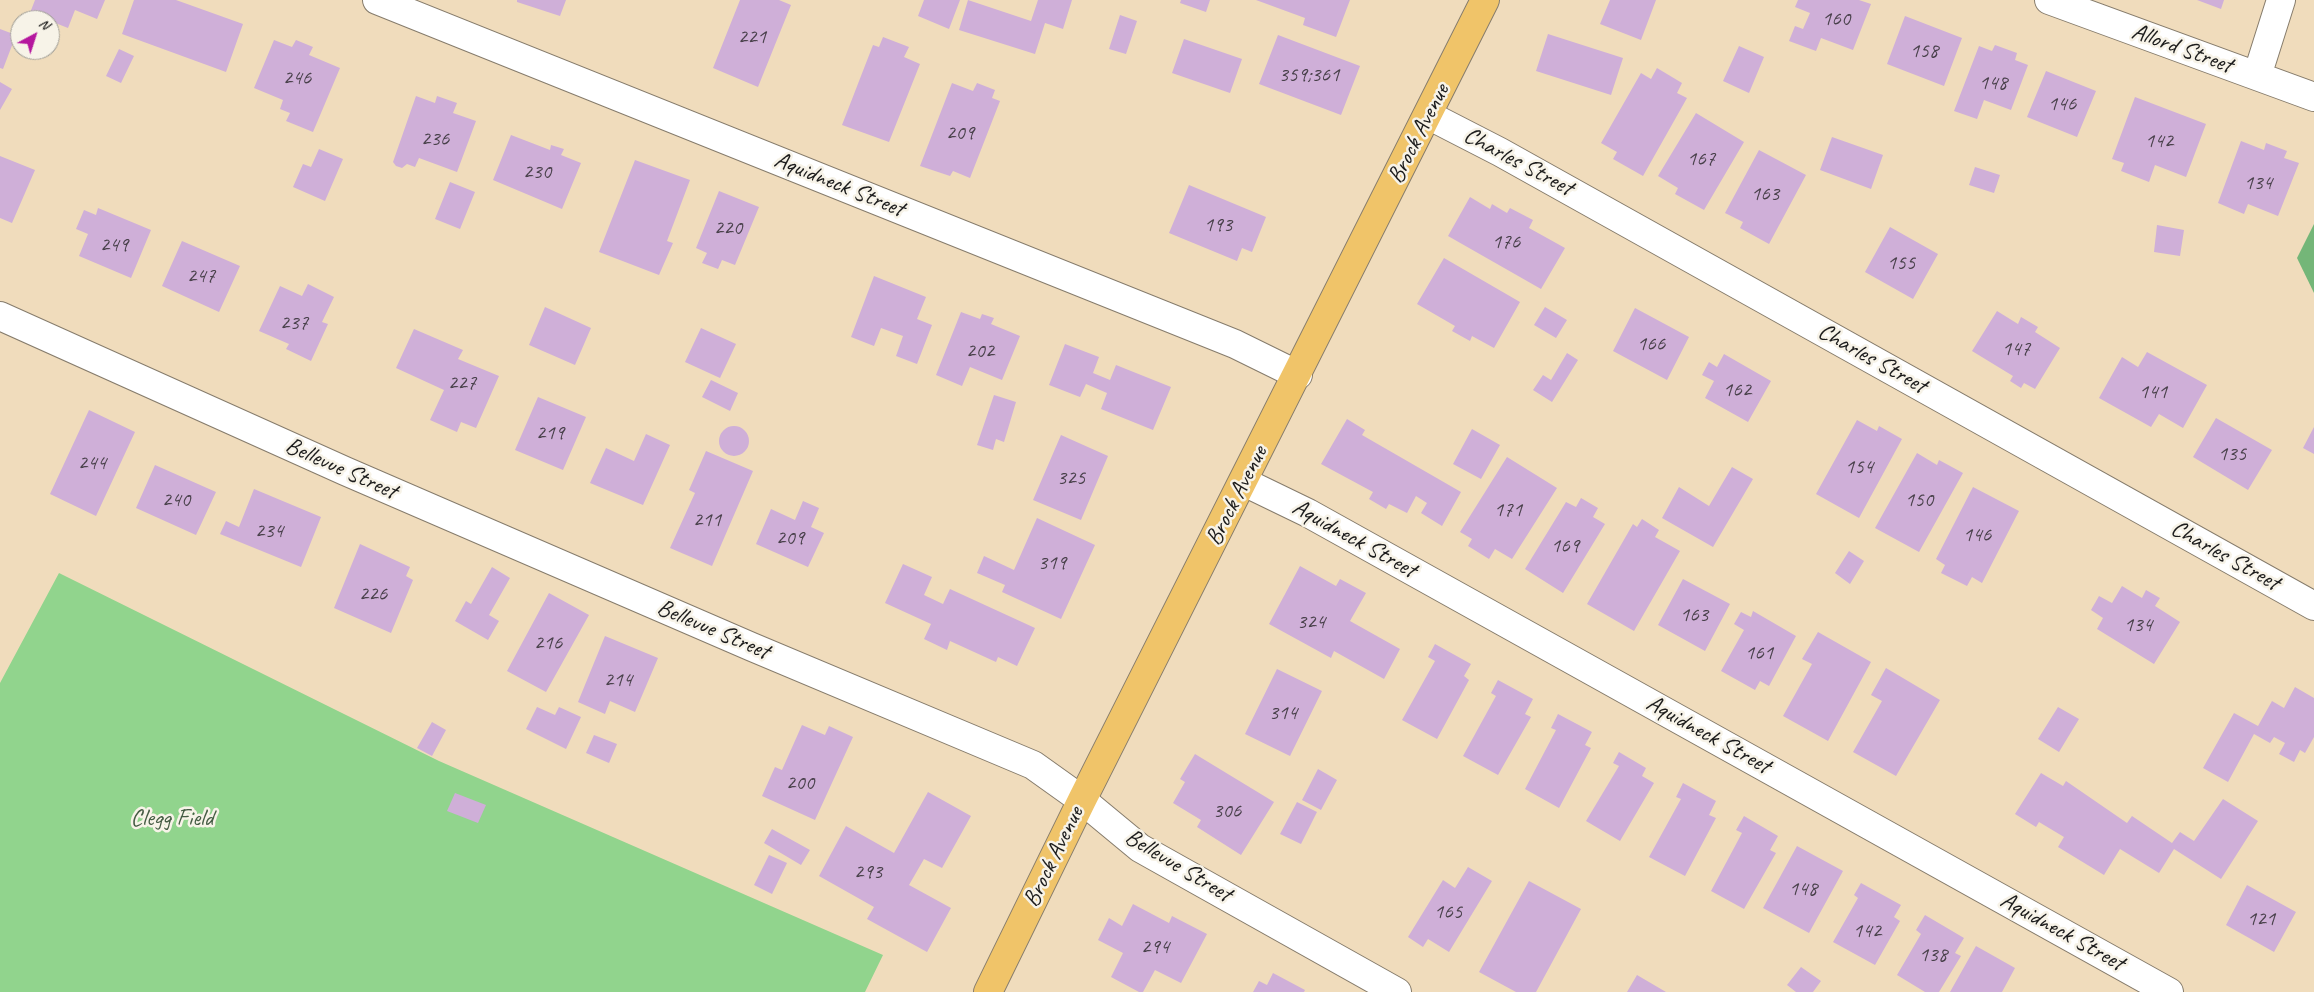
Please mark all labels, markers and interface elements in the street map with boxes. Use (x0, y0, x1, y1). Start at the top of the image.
house number: 160 (1822, 6, 1850, 32)
north arrow (10, 10, 60, 60)
text: N (36, 15, 53, 33)
street label: Allord Street (2128, 18, 2236, 80)
house number: 221 (738, 24, 766, 50)
house number: 158 (1910, 38, 1938, 64)
house number: 359;361 (1279, 62, 1339, 88)
house number: 246 (283, 65, 311, 91)
house number: 148 (1979, 70, 2007, 96)
street label: Brock Avenue (1382, 79, 1456, 189)
house number: 146 (2048, 91, 2076, 117)
house number: 209 (946, 120, 974, 146)
street label: Charles Street (1458, 121, 1578, 203)
house number: 236 (421, 126, 449, 152)
house number: 142 (2145, 128, 2173, 154)
street label: Aquidneck Street (770, 146, 908, 224)
house number: 167 (1687, 146, 1715, 172)
house number: 230 (523, 159, 551, 185)
house number: 134 (2244, 170, 2272, 196)
house number: 163 (1751, 181, 1779, 207)
house number: 193 (1204, 212, 1232, 238)
house number: 220 (714, 215, 742, 241)
house number: 176 (1492, 229, 1520, 255)
house number: 249 (100, 232, 128, 258)
house number: 155 (1887, 250, 1915, 276)
house number: 247 (187, 263, 215, 289)
house number: 237 (280, 310, 308, 336)
street label: Charles Street (1813, 317, 1931, 401)
house number: 166 (1637, 331, 1665, 357)
house number: 147 (2002, 336, 2030, 362)
house number: 202 (966, 338, 994, 364)
house number: 227 (448, 370, 476, 396)
house number: 162 (1723, 377, 1751, 403)
house number: 141 (2139, 379, 2167, 405)
house number: 219 (536, 420, 564, 446)
street label: Bellevue Street (281, 432, 401, 506)
street label: Brock Avenue (1200, 441, 1274, 551)
house number: 135 (2218, 441, 2246, 467)
house number: 244 (78, 450, 106, 476)
house number: 154 (1845, 454, 1873, 480)
house number: 325 (1057, 465, 1085, 491)
house number: 240 (162, 487, 190, 513)
house number: 150 (1905, 487, 1933, 513)
street label: Aquidneck Street (1287, 493, 1421, 585)
house number: 171 (1494, 497, 1522, 523)
house number: 211 (693, 507, 721, 533)
street label: Charles Street (2166, 514, 2284, 598)
house number: 234 (255, 518, 283, 544)
house number: 146 (1963, 522, 1991, 548)
house number: 209 (776, 525, 804, 551)
house number: 169 (1551, 533, 1579, 559)
house number: 319 (1038, 550, 1066, 576)
house number: 226 (359, 581, 387, 607)
street label: Bellevue Street (653, 593, 773, 667)
house number: 163 (1680, 602, 1708, 628)
house number: 324 (1297, 609, 1325, 635)
house number: 134 (2124, 612, 2152, 638)
house number: 216 (534, 630, 562, 656)
house number: 161 (1745, 640, 1773, 666)
house number: 214 (604, 667, 632, 693)
street label: Aquidneck Street (1641, 689, 1775, 781)
house number: 314 (1269, 700, 1297, 726)
house number: 200 (786, 770, 814, 796)
house number: 306 (1213, 798, 1241, 824)
street label: Brock Avenue (1017, 802, 1091, 912)
park label: Clegg Field (130, 805, 214, 833)
street label: Bellevue Street (1120, 823, 1236, 909)
house number: 293 (854, 859, 882, 885)
house number: 148 (1789, 876, 1817, 902)
street label: Aquidneck Street (1995, 886, 2129, 978)
house number: 165 (1434, 899, 1462, 925)
house number: 121 (2247, 906, 2275, 932)
house number: 142 (1853, 918, 1881, 944)
house number: 294 (1141, 934, 1169, 960)
house number: 138 (1919, 942, 1947, 968)

